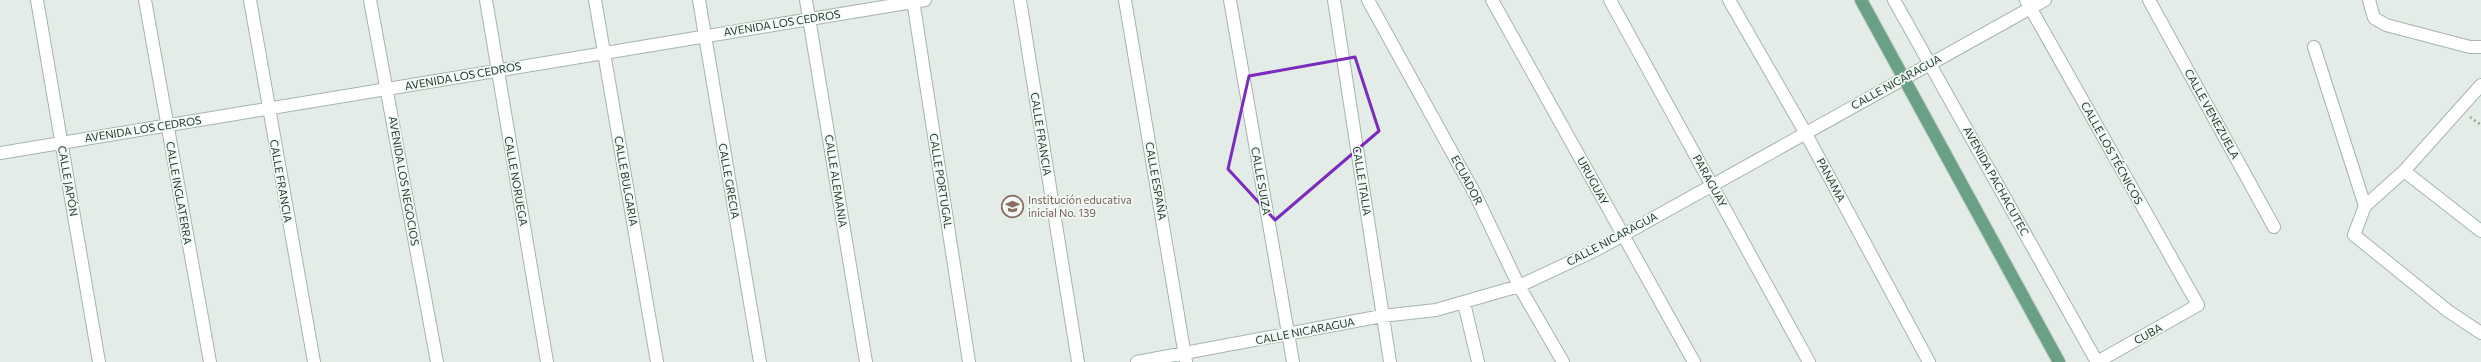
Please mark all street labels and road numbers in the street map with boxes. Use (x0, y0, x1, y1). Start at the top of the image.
street label: AVENIDA LOS CEDROS (723, 7, 841, 38)
street label: CALLE NICARAGUA (1849, 51, 1943, 112)
street label: AVENIDA LOS CEDROS (404, 59, 522, 92)
street label: CALLE VENEZUELA (2182, 66, 2243, 161)
street label: CALLE FRANCIA (1028, 91, 1055, 177)
street label: CALLE LOS TÉCNICOS (2079, 99, 2147, 206)
street label: AVENIDA LOS CEDROS (84, 113, 202, 144)
street label: AVENIDA LOS NEGOCIOS (387, 115, 422, 247)
street label: AVENIDA PACHACUTEC (1961, 124, 2032, 238)
street label: CALLE PORTUGAL (928, 132, 955, 230)
street label: CALLE ALEMANIA (823, 134, 850, 229)
street label: CALLE NORUEGA (502, 135, 531, 227)
street label: CALLE BULGARIA (612, 135, 641, 227)
street label: CALLE FRANCIA (268, 138, 295, 224)
street label: CALLE INGLATERRA (164, 140, 195, 246)
street label: CALLE ESPAÑA (1143, 141, 1170, 221)
street label: CALLE GRECIA (716, 142, 743, 220)
street label: CALLE JAPÓN (55, 144, 82, 217)
street label: CALLE ITALIA (1351, 145, 1374, 217)
street label: CALLE SUIZA (1249, 146, 1274, 216)
street label: PARAGUAY (1691, 152, 1730, 209)
street label: ECUADOR (1449, 153, 1486, 207)
street label: URUGUAY (1575, 155, 1612, 207)
street label: PANAMA (1814, 156, 1849, 204)
street label: CALLE NICARAGUA (1564, 209, 1660, 268)
street label: CALLE NICARAGUA (1254, 314, 1356, 347)
street label: CUBA (2131, 320, 2164, 347)

